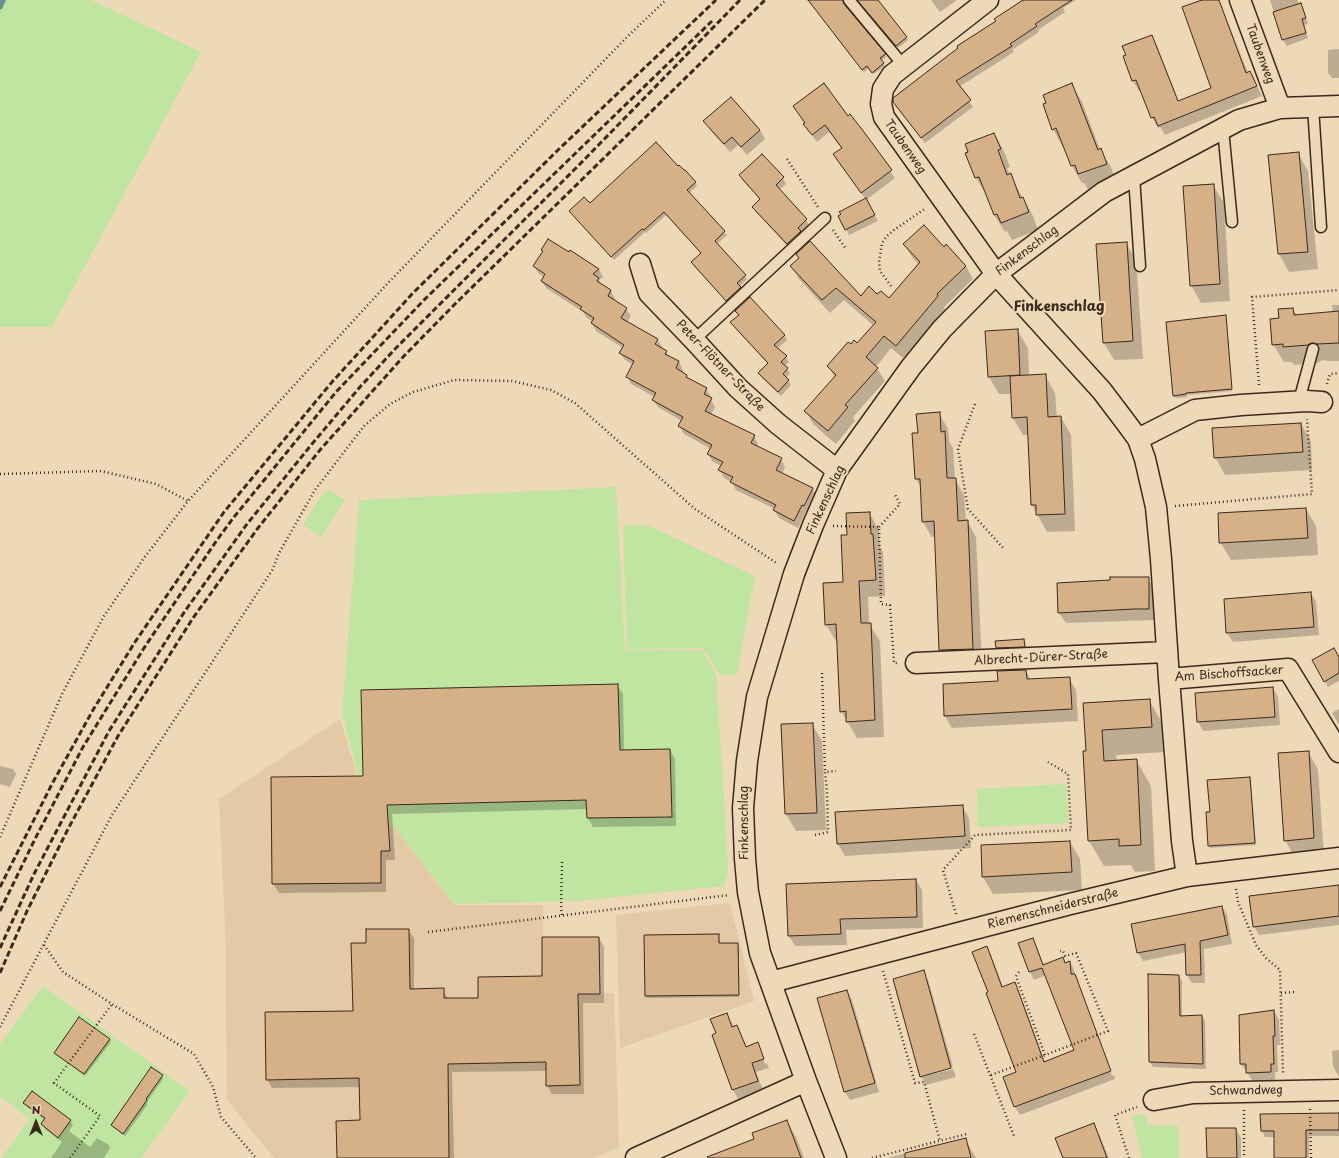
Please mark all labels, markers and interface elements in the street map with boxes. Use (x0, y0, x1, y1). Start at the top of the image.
street label: Taubenweg (1242, 22, 1278, 86)
street label: Taubenweg (881, 117, 929, 177)
street label: Finkenschlag (993, 223, 1061, 279)
district label: Finkenschlag (1013, 299, 1105, 315)
street label: Peter-Flötner-Straße (673, 317, 767, 415)
street label: Finkenschlag (804, 463, 848, 537)
street label: Albrecht-Dürer-Straße (974, 647, 1108, 669)
street label: Am Bischoffsacker (1174, 663, 1284, 685)
street label: Finkenschlag (738, 786, 752, 860)
street label: Riemenschneiderstraße (986, 886, 1120, 932)
street label: Schwandweg (1209, 1083, 1283, 1099)
text: N (32, 1101, 40, 1118)
north arrow (16, 1102, 56, 1142)

